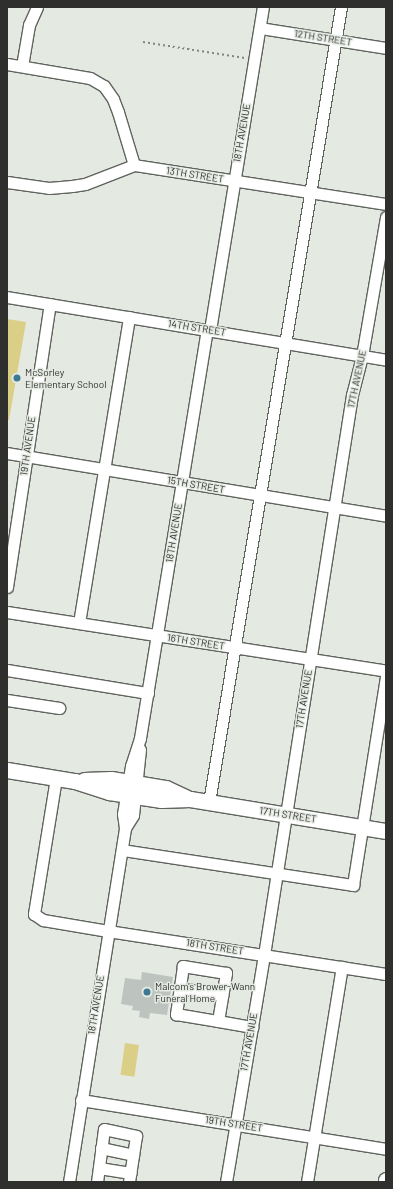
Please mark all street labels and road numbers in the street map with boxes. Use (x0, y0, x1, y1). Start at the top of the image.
street label: 12TH STREET (293, 28, 353, 48)
street label: 18TH AVENUE (231, 103, 253, 163)
street label: 13TH STREET (165, 165, 225, 185)
street label: 14TH STREET (167, 318, 227, 338)
street label: 17TH AVENUE (345, 349, 369, 409)
street label: 19TH AVENUE (18, 416, 38, 476)
street label: 15TH STREET (166, 474, 226, 496)
street label: 18TH AVENUE (163, 503, 185, 563)
street label: 16TH STREET (166, 632, 226, 652)
street label: 17TH AVENUE (293, 669, 315, 729)
street label: 17TH STREET (259, 805, 317, 825)
street label: 18TH STREET (185, 937, 245, 957)
street label: 18TH AVENUE (85, 975, 107, 1035)
street label: 17TH AVENUE (238, 1012, 260, 1072)
street label: 19TH STREET (204, 1114, 264, 1134)

